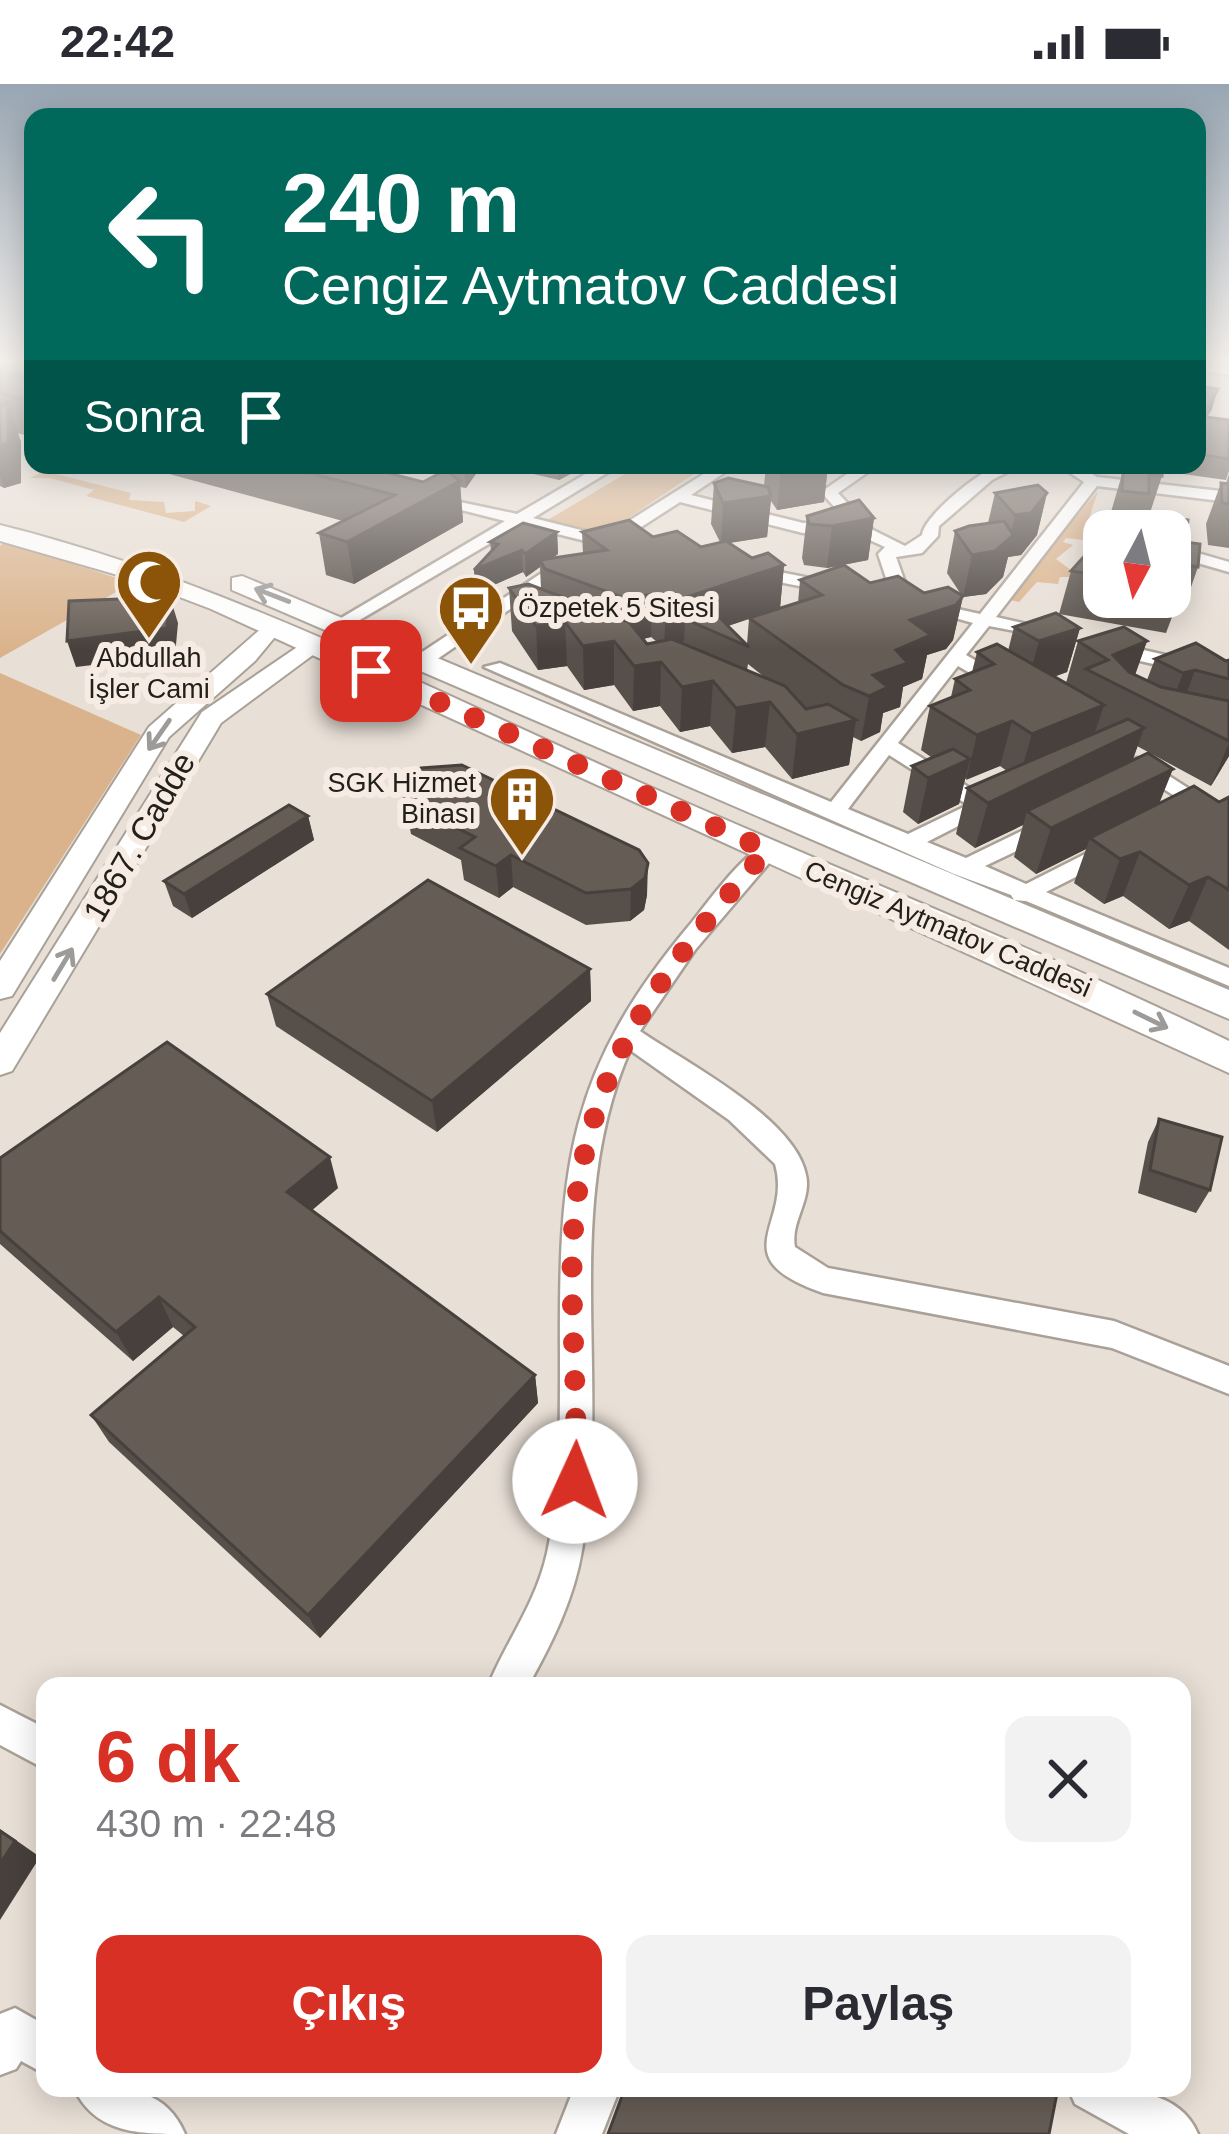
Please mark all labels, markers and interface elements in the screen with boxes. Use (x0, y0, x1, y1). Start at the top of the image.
text: 22:42 (60, 16, 175, 67)
icon: left (84, 156, 240, 312)
text: 240 m (282, 156, 520, 250)
text: Cengiz Aytmatov Caddesi (282, 255, 899, 315)
icon: arrive (228, 384, 294, 450)
text: Sonra (84, 391, 204, 442)
north arrow (1083, 510, 1191, 618)
map controls (1083, 510, 1191, 618)
mosque icon: Abdullah İşler Cami (114, 547, 184, 641)
bus stop icon: Özpetek 5 Sitesi (436, 573, 506, 667)
one-way arrow (255, 583, 292, 605)
place label: Özpetek 5 Sitesi (518, 593, 715, 623)
pin (320, 620, 422, 722)
icon: arrive (338, 638, 404, 704)
place label: Abdullah İşler Cami (88, 643, 210, 704)
one-way arrow (147, 718, 172, 751)
street label: 1867. Cadde (76, 746, 202, 928)
building icon: SGK Hizmet Binası (487, 764, 557, 858)
place label: SGK Hizmet Binası (327, 768, 476, 829)
street label: Cengiz Aytmatov Caddesi (800, 855, 1096, 1003)
one-way arrow (52, 947, 76, 982)
one-way arrow (1133, 1009, 1168, 1032)
position arrow (512, 1418, 638, 1544)
button: close (1005, 1716, 1131, 1842)
text: 6 dk (96, 1717, 240, 1797)
text: 430 m · 22:48 (96, 1802, 337, 1845)
button: Çıkış (96, 1935, 602, 2073)
button: Paylaş (626, 1935, 1131, 2073)

